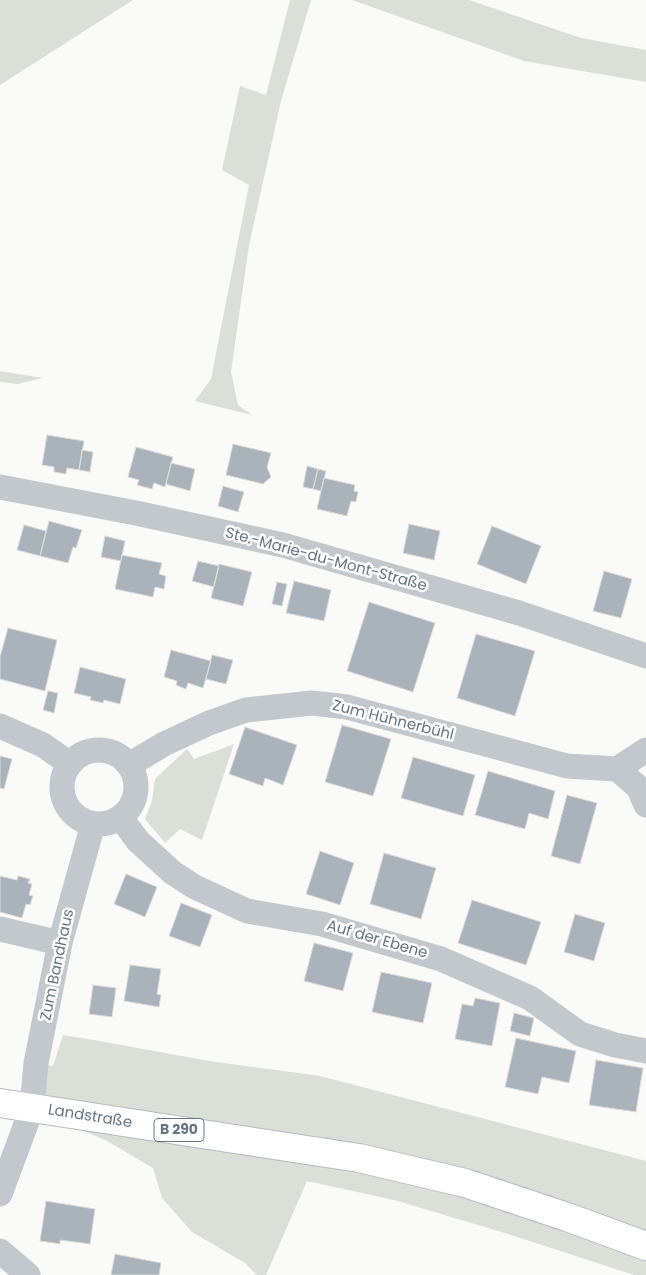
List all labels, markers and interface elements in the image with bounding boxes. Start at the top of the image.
street label: Ste.-Marie-du-Mont-Straße [223,524,429,596]
street label: Zum Hühnerbühl [331,697,455,745]
street label: Zum Bandhaus [37,908,79,1022]
street label: Auf der Ebene [325,917,429,963]
street label: Landstraße [47,1101,133,1133]
road number: B 290 [154,1118,204,1142]

